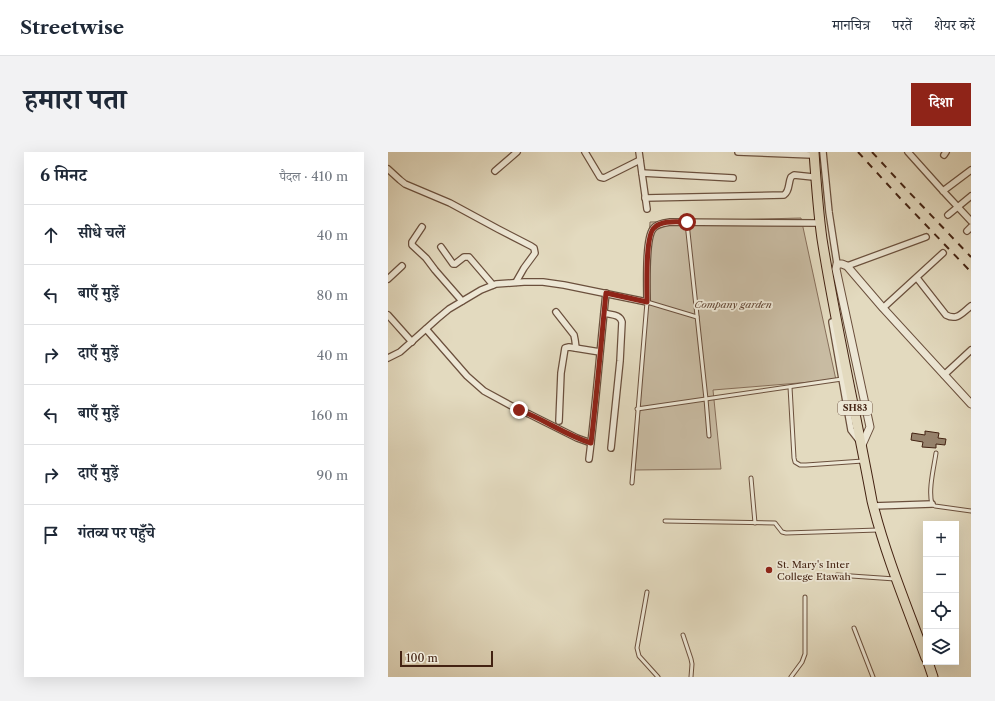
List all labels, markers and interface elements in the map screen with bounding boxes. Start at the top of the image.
text: Streetwise [20,16,124,39]
text: मानचित्र [832,16,870,34]
text: परतें [892,16,912,34]
text: शेयर करें [934,16,975,34]
text: हमारा पता [24,82,126,116]
button: दिशा [911,83,971,126]
text: 6 मिनट [40,165,87,185]
text: पैदल · 410 m [279,168,348,184]
route start [678,213,696,231]
text: सीधे चलें [78,223,125,242]
icon: ahead [40,224,62,246]
text: 40 m [317,227,348,243]
text: बाएँ मुड़ें [78,283,119,302]
icon: left [40,284,62,306]
text: 80 m [316,287,348,303]
park label: Company garden [694,298,772,311]
text: दाएँ मुड़ें [78,343,118,362]
icon: right [40,344,62,366]
text: 40 m [317,347,348,363]
route end [510,401,528,419]
road number: SH83 [838,401,872,415]
text: बाएँ मुड़ें [78,403,119,422]
icon: left [40,404,62,426]
text: 160 m [311,407,348,423]
text: दाएँ मुड़ें [78,463,118,482]
icon: right [40,464,62,486]
text: 90 m [317,467,348,483]
map controls [923,521,959,665]
button: + [923,521,959,557]
text: गंतव्य पर पहुँचे [78,523,155,542]
icon: arrive [40,524,62,546]
button: − [923,557,959,593]
place label: St. Mary's Inter College Etawah [777,558,852,583]
marker: St. Mary's Inter College Etawah [764,565,774,575]
button: locate [923,593,959,629]
button: layers [923,629,959,665]
scale bar [400,649,493,668]
text: 100 m [406,651,438,665]

